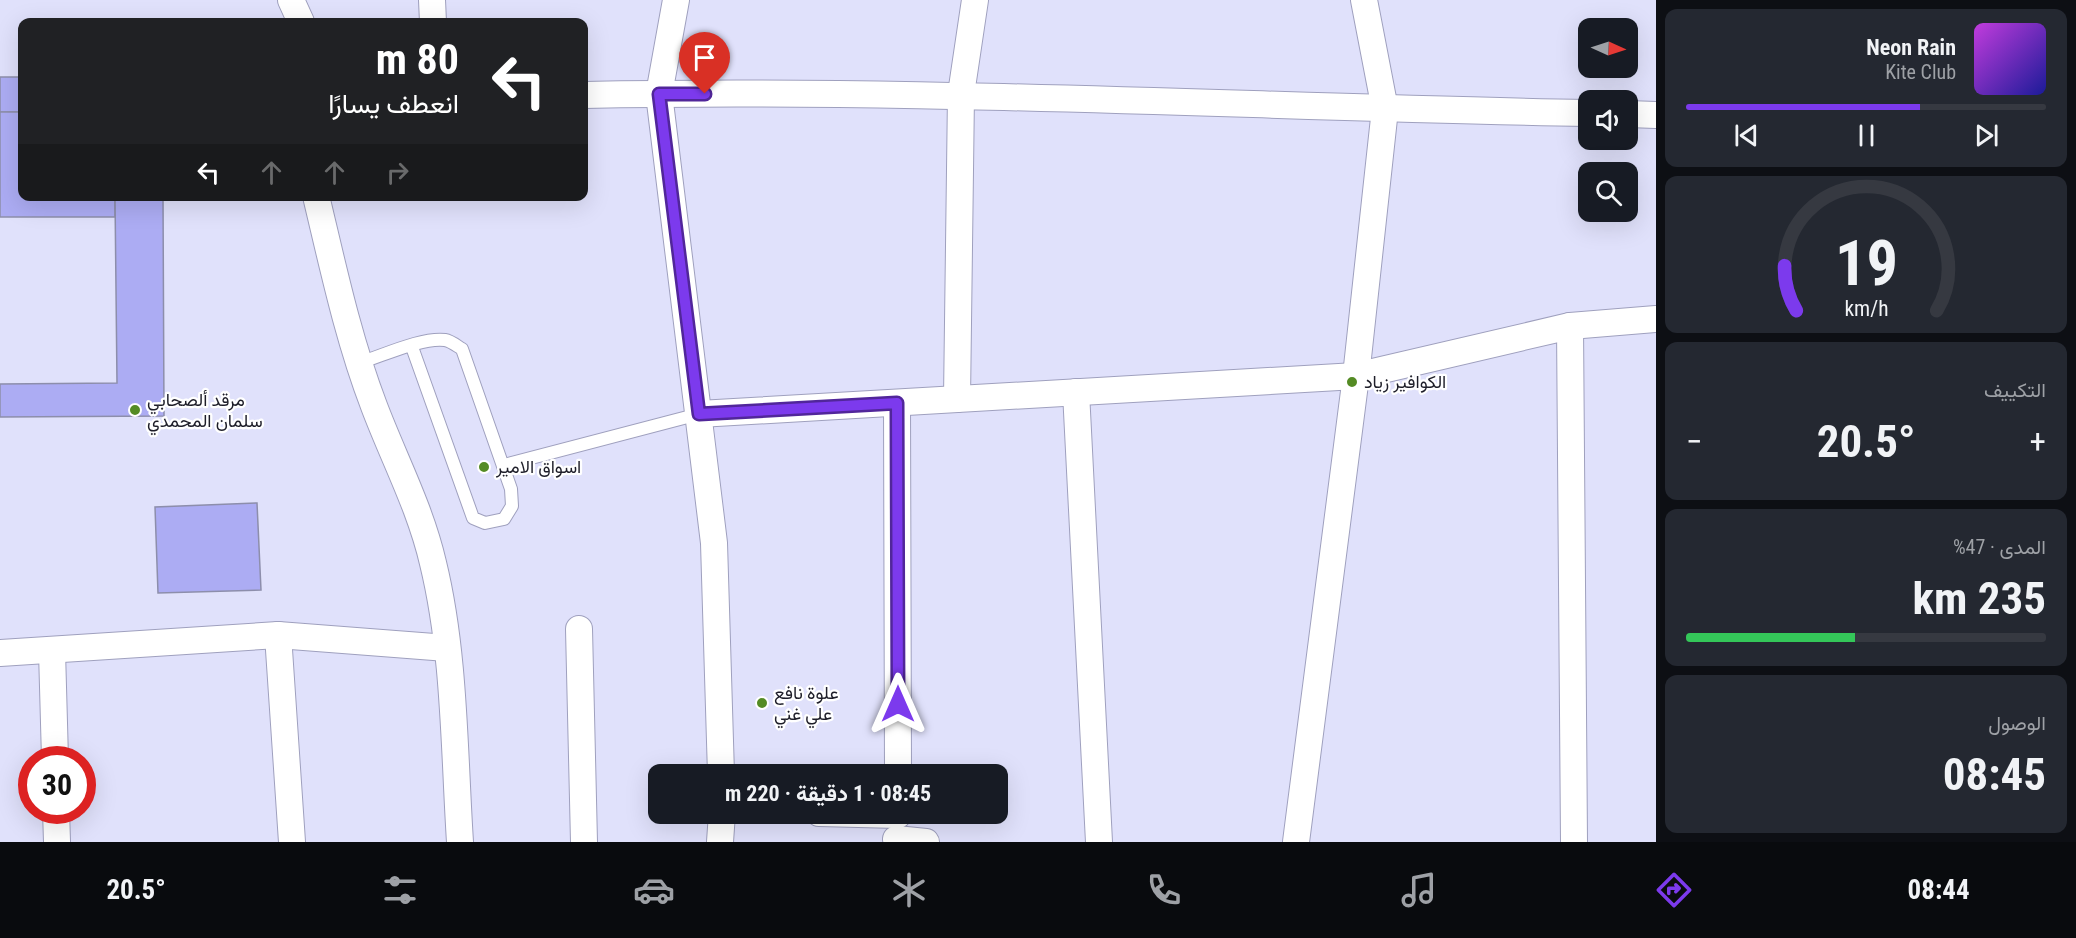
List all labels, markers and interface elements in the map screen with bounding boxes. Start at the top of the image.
north arrow [1578,18,1638,78]
map controls [1578,18,1638,222]
pin [679,32,730,94]
text: 80 m [376,35,459,84]
text: Neon Rain [1866,35,1956,60]
icon: arrive [688,41,721,74]
icon: left [480,42,558,120]
text: Kite Club [1885,60,1956,84]
text: انعطف يسارًا [328,88,459,120]
button: sound [1578,90,1638,150]
icon: previous [1730,119,1763,152]
icon: pause [1850,119,1883,152]
icon: next [1970,119,2003,152]
icon: left [192,156,225,189]
icon: ahead [255,156,288,189]
icon: ahead [318,156,351,189]
icon: right [381,156,414,189]
button: search [1578,162,1638,222]
text: 19 [1834,228,1898,301]
text: km/h [1844,297,1888,322]
place label: الكوافير زياد [1364,371,1446,393]
marker: الكوافير زياد [1345,375,1359,389]
text: التكييف [1984,378,2046,402]
place label: مرقد ألصحابي سلمان المحمدي [147,389,263,436]
marker: مرقد ألصحابي سلمان المحمدي [128,403,142,417]
text: 20.5° [1817,415,1915,468]
text: − [1686,422,1703,461]
text: + [2030,422,2046,461]
place label: اسواق الامير [495,456,581,478]
marker: اسواق الامير [477,460,491,474]
text: المدى · 47% [1953,535,2046,559]
text: 235 km [1913,572,2046,625]
position arrow [866,672,930,736]
place label: علوة نافع علي غني [774,682,839,729]
marker: علوة نافع علي غني [755,696,769,710]
text: الوصول [1988,711,2046,735]
speed limit sign: 30 [18,746,96,824]
text: 08:45 [1943,748,2046,801]
text: 08:45 · 1 دقيقة · 220 m [725,781,931,806]
icon: filters [379,869,421,911]
icon: car [633,869,675,911]
icon: climate [888,869,930,911]
icon: phone [1143,869,1185,911]
icon: music [1398,869,1440,911]
icon: directions [1653,869,1695,911]
text: 20.5° [106,874,166,906]
text: 08:44 [1908,874,1970,906]

